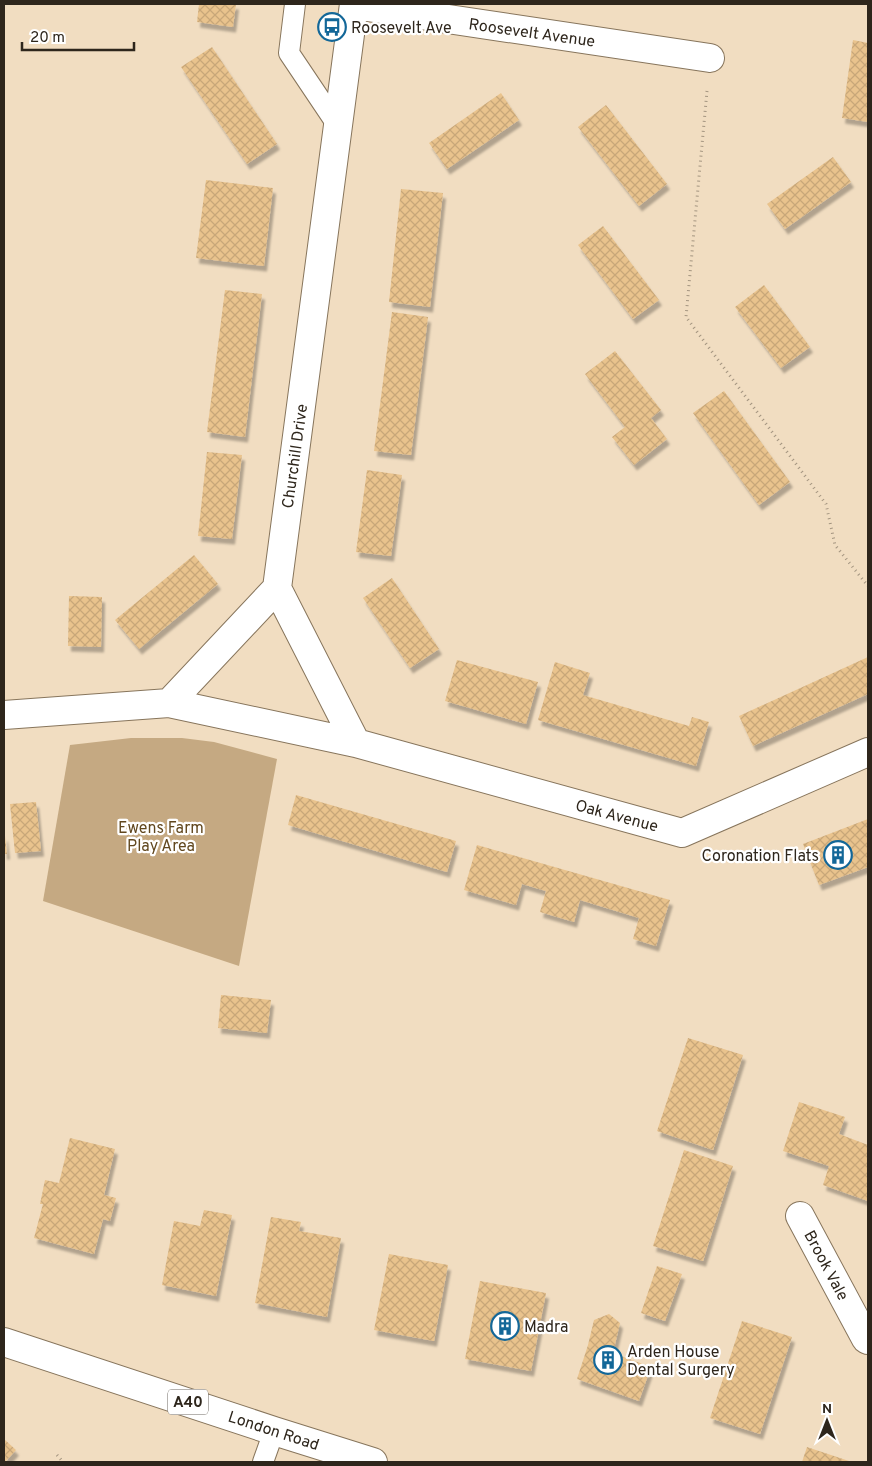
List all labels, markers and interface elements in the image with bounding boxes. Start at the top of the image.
bus stop icon: Roosevelt Ave [317,12,347,42]
street label: Roosevelt Avenue [467,15,596,53]
place label: Roosevelt Ave [351,19,452,39]
scale bar [22,20,135,52]
text: 20 m [30,29,65,48]
street label: Churchill Drive [279,403,313,510]
street label: Oak Avenue [573,796,660,838]
park label: Ewens Farm Play Area [118,819,204,857]
building icon: Coronation Flats [823,840,853,870]
place label: Coronation Flats [702,847,819,867]
street label: Brook Vale [798,1227,852,1304]
building icon: Madra [490,1311,520,1341]
place label: Madra [524,1318,568,1338]
place label: Arden House Dental Surgery [627,1343,735,1381]
building icon: Arden House Dental Surgery [593,1345,623,1375]
road number: A40 [168,1390,208,1414]
north arrow [802,1396,852,1446]
text: N [822,1401,832,1418]
street label: London Road [225,1408,321,1456]

